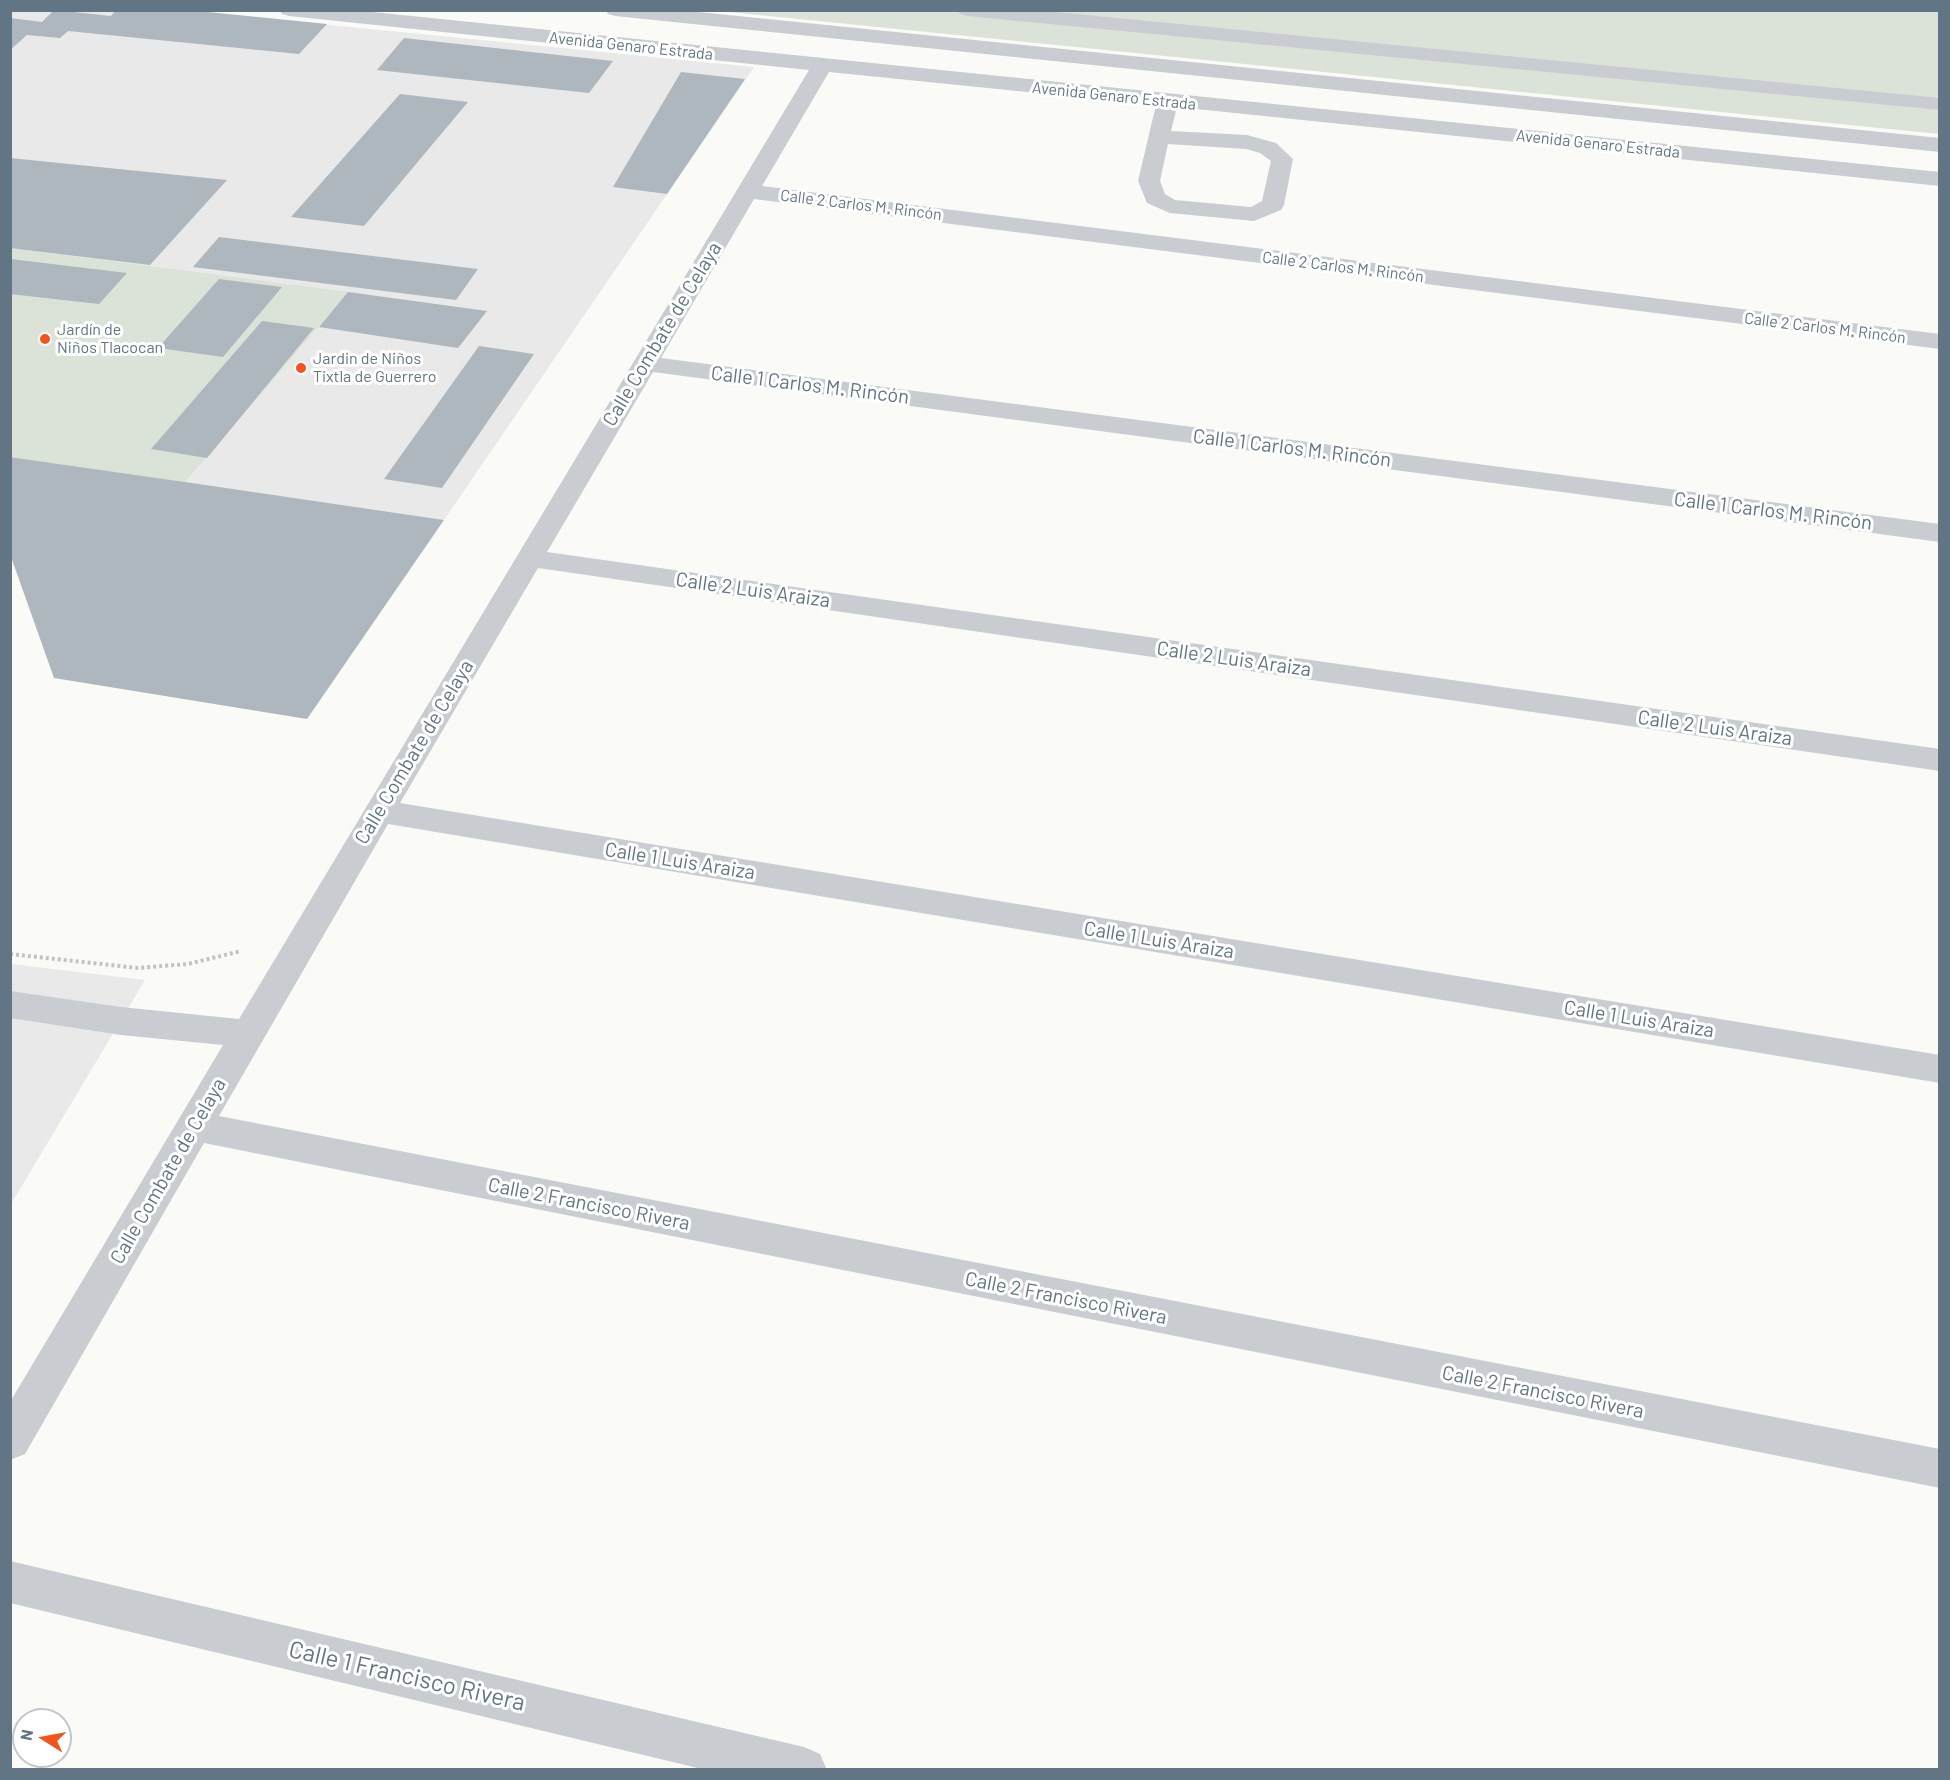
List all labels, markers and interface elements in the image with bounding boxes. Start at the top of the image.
street label: Avenida Genaro Estrada [548,28,714,64]
street label: Avenida Genaro Estrada [1031,78,1197,114]
street label: Avenida Genaro Estrada [1515,126,1681,162]
street label: Calle 2 Carlos M. Rincón [779,186,943,224]
street label: Calle Combate de Celaya [597,238,727,430]
street label: Calle 2 Carlos M. Rincón [1261,248,1425,286]
street label: Calle 2 Carlos M. Rincón [1743,309,1907,347]
place label: Jardín de Niños Tlacocan [57,320,163,358]
marker: Jardín de Niños Tlacocan [38,332,52,346]
place label: Jardin de Niños Tixtla de Guerrero [313,349,436,387]
marker: Jardin de Niños Tixtla de Guerrero [294,361,308,375]
street label: Calle 1 Carlos M. Rincón [710,361,910,409]
street label: Calle 1 Carlos M. Rincón [1192,424,1392,472]
street label: Calle 1 Carlos M. Rincón [1673,487,1873,535]
street label: Calle 2 Luis Araiza [674,567,832,613]
street label: Calle 2 Luis Araiza [1155,636,1313,682]
street label: Calle Combate de Celaya [349,656,479,848]
street label: Calle 2 Luis Araiza [1636,705,1794,751]
street label: Calle 1 Luis Araiza [603,837,757,885]
street label: Calle 1 Luis Araiza [1082,916,1236,964]
street label: Calle 1 Luis Araiza [1562,995,1716,1043]
street label: Calle Combate de Celaya [105,1074,231,1268]
street label: Calle 2 Francisco Rivera [486,1173,692,1235]
street label: Calle 2 Francisco Rivera [963,1267,1169,1329]
street label: Calle 2 Francisco Rivera [1440,1361,1646,1423]
street label: Calle 1 Francisco Rivera [286,1635,528,1717]
north arrow [12,1708,72,1768]
text: N [15,1728,36,1742]

